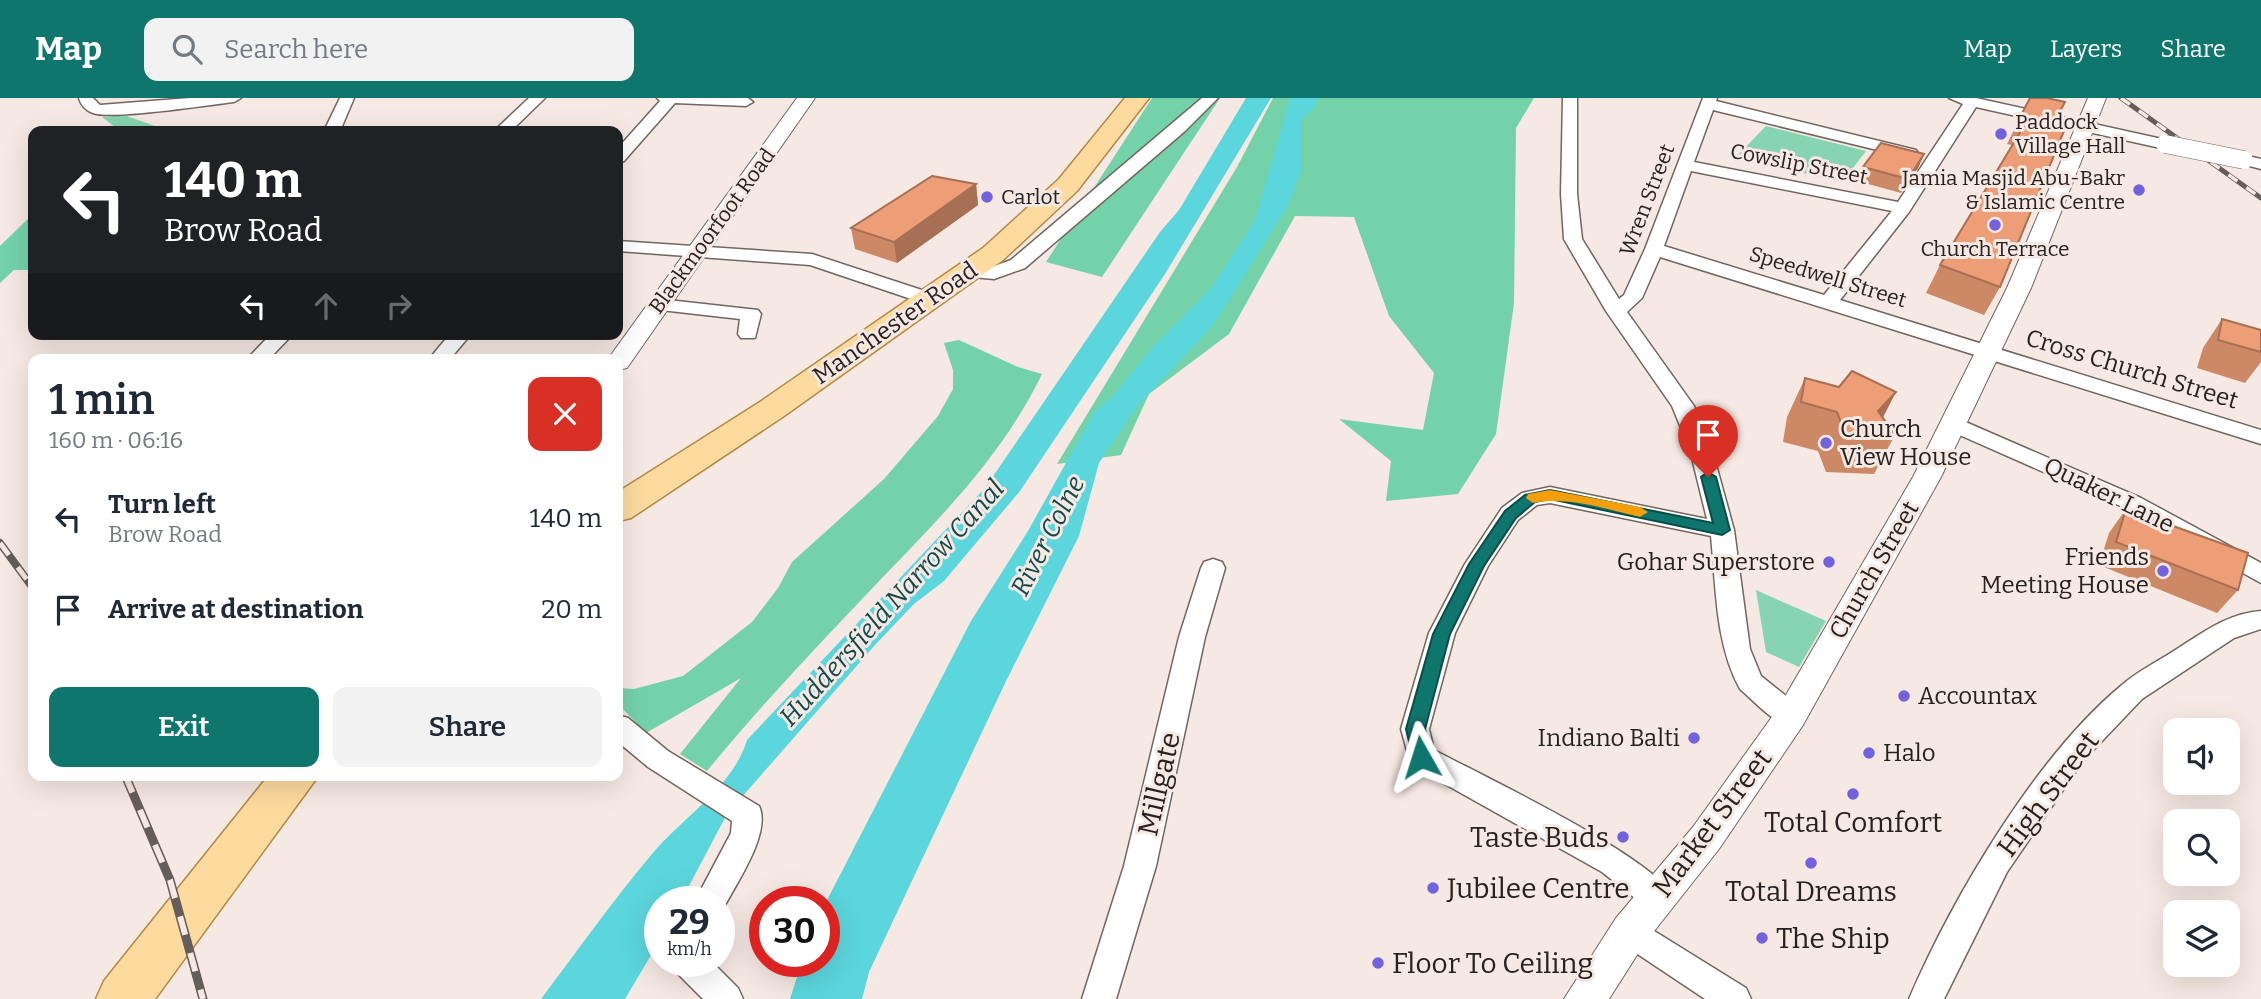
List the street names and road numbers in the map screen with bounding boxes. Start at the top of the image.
street label: Cowslip Street [1728,138,1870,190]
street label: Wren Street [1614,140,1680,260]
street label: Blackmoorfoot Road [643,143,781,319]
street label: Speedwell Street [1746,241,1910,313]
street label: Manchester Road [807,256,983,390]
street label: Cross Church Street [2023,323,2242,415]
street label: Quaker Lane [2039,451,2179,539]
street label: Church Street [1823,496,1925,644]
street label: High Street [1990,725,2106,863]
street label: Millgate [1131,729,1187,839]
street label: Market Street [1646,743,1778,903]

